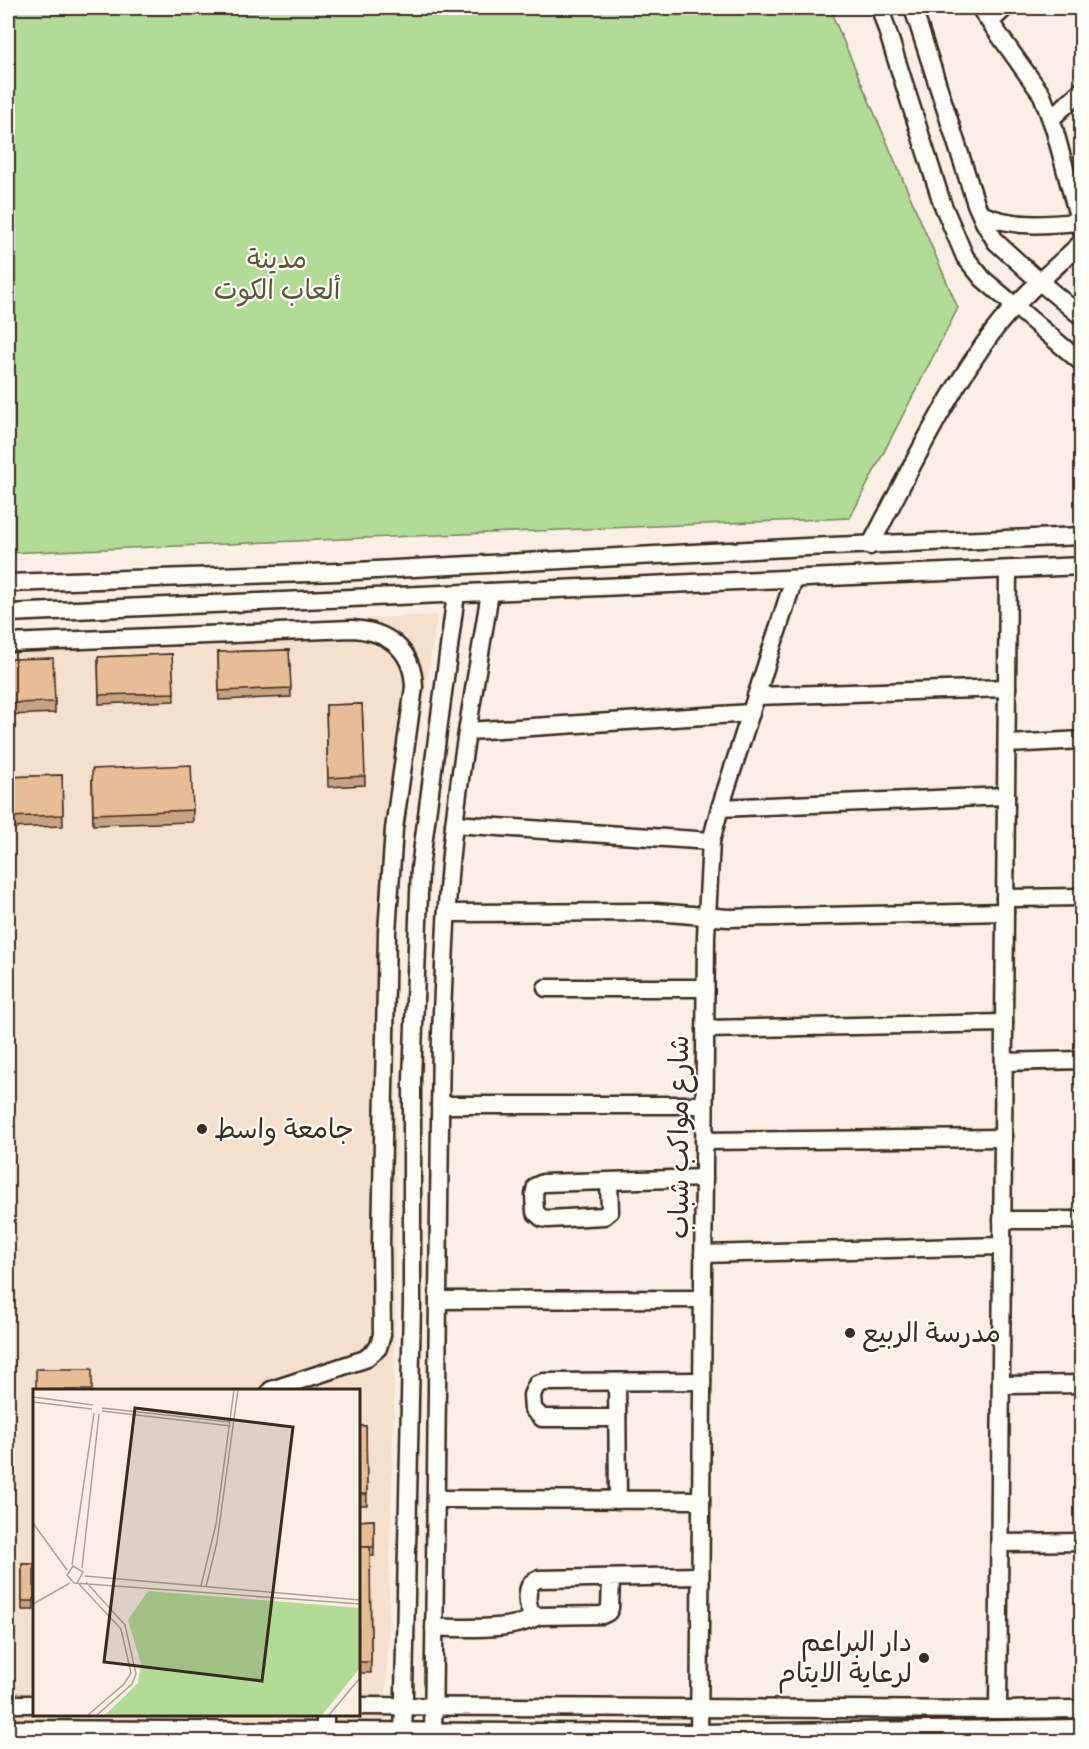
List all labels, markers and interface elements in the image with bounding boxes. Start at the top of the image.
park label: مدينة ألعاب الكوت [214,242,341,312]
street label: شارع مواكب شباب [662,1035,701,1239]
place label: جامعة واسط [214,1112,354,1151]
marker: جامعة واسط [195,1122,209,1136]
place label: مدرسة الربيع [862,1316,1001,1355]
marker: مدرسة الربيع [843,1326,857,1340]
inset map [33,1389,360,1716]
place label: دار البراعم لرعاية الايتام [778,1625,912,1695]
marker: دار البراعم لرعاية الايتام [917,1651,931,1665]

